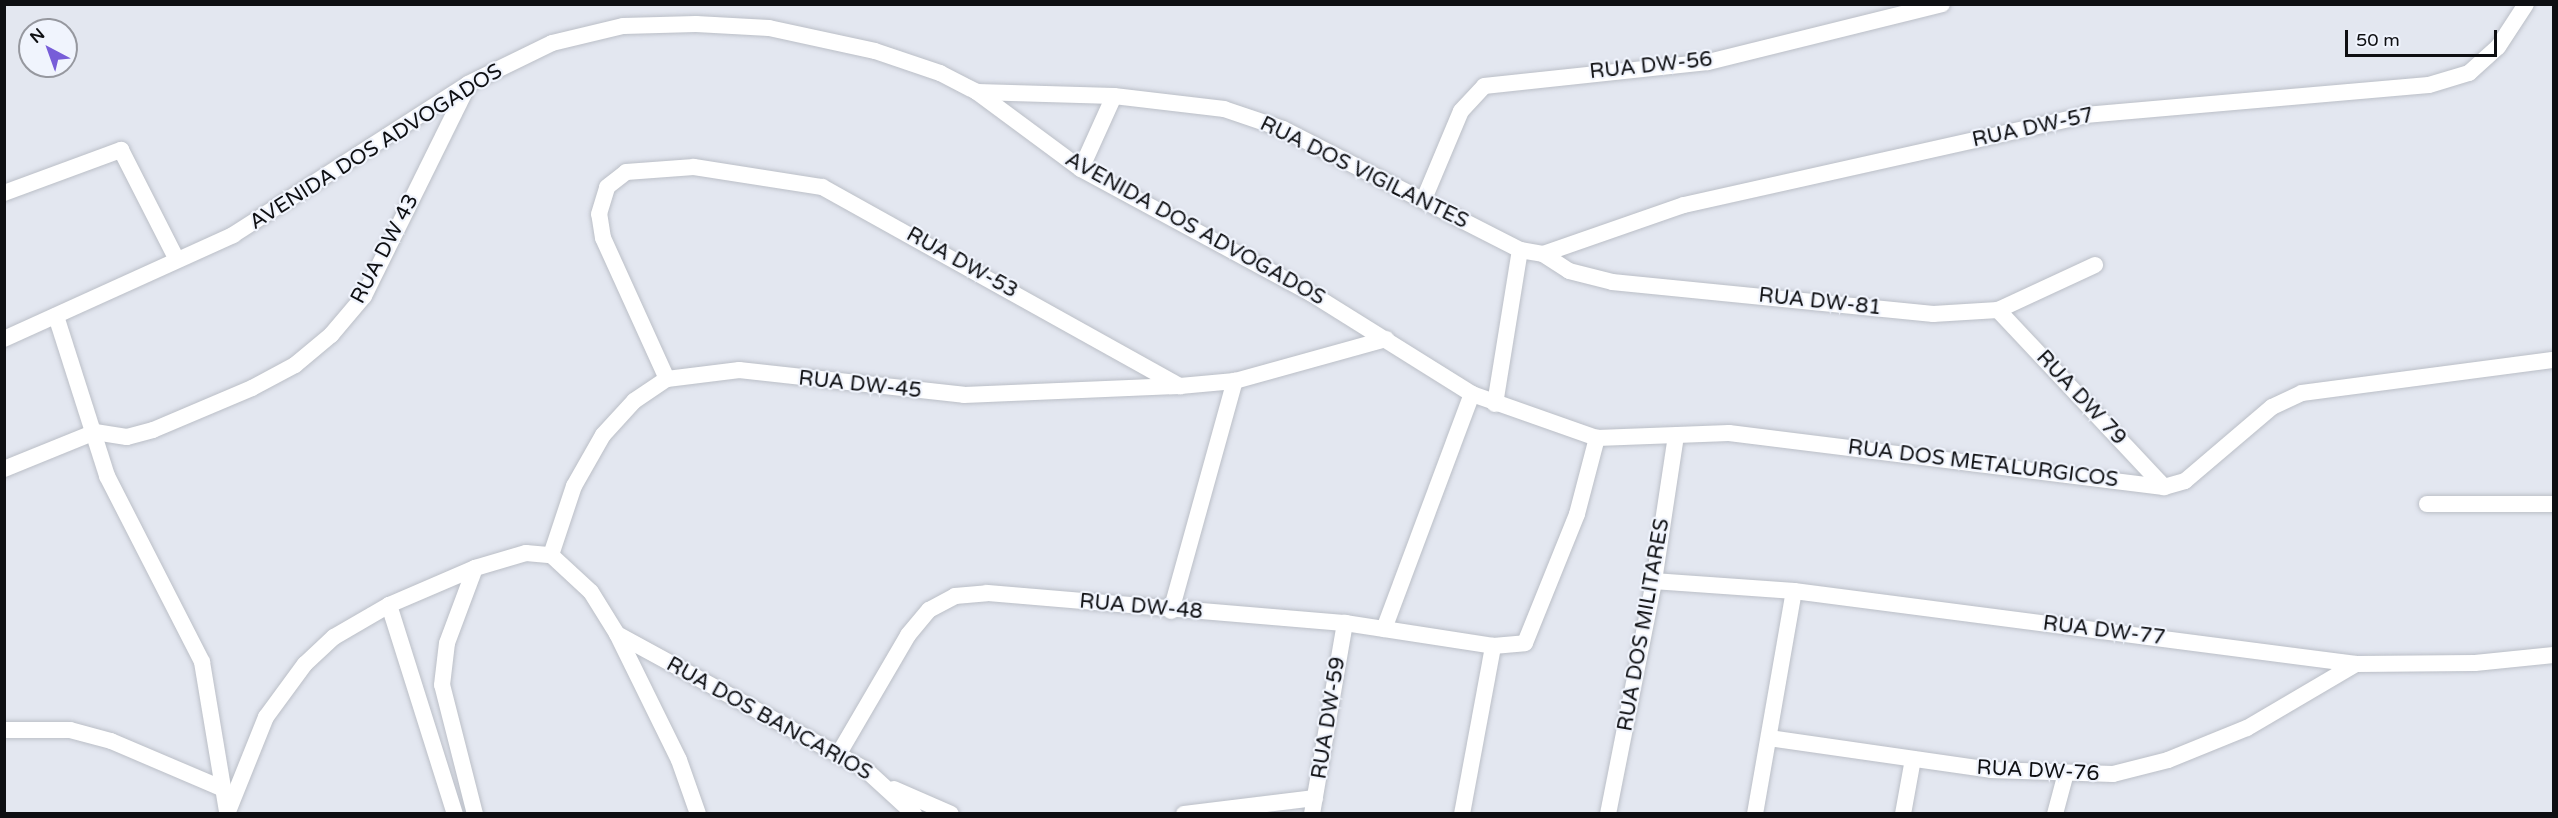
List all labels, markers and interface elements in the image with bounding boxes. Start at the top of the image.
north arrow [18,18,78,78]
scale bar [2348,18,2500,56]
text: N [26,24,49,48]
text: 50 m [2356,29,2400,51]
street label: RUA DW-56 [1588,47,1714,85]
street label: AVENIDA DOS ADVOGADOS [245,59,507,235]
street label: RUA DW-57 [1970,103,2096,153]
street label: RUA DOS VIGILANTES [1256,112,1472,234]
street label: AVENIDA DOS ADVOGADOS [1061,147,1329,311]
street label: RUA DW 43 [346,190,424,308]
street label: RUA DW-53 [902,222,1022,304]
street label: RUA DW-81 [1757,283,1883,321]
street label: RUA DW 79 [2031,345,2131,451]
street label: RUA DW-45 [797,366,923,404]
street label: RUA DOS METALURGICOS [1846,435,2120,493]
street label: RUA DOS MILITARES [1613,517,1675,733]
street label: RUA DW-48 [1078,589,1204,625]
street label: RUA DW-77 [2041,611,2167,651]
street label: RUA DOS BANCARIOS [662,652,876,786]
street label: RUA DW-59 [1307,655,1351,781]
street label: RUA DW-76 [1976,755,2100,787]

